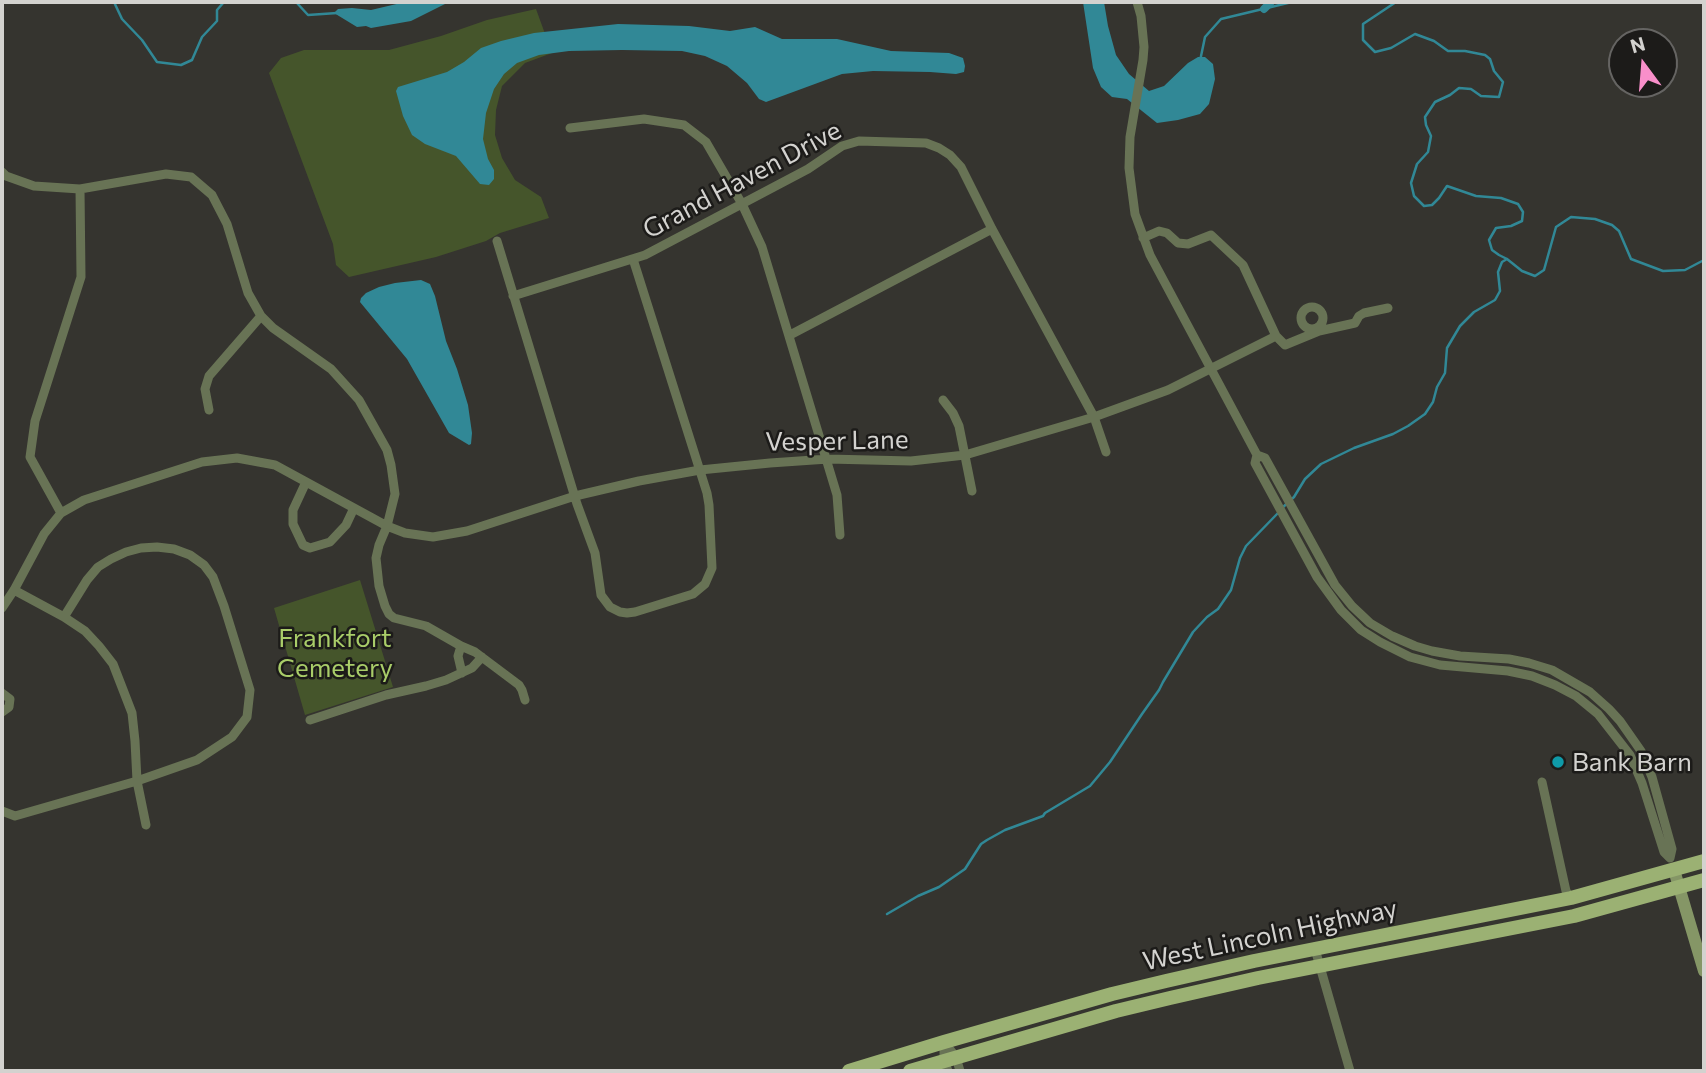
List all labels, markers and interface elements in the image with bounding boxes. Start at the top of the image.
north arrow [1608,28,1678,98]
text: N [1628,31,1648,57]
street label: Grand Haven Drive [638,115,846,245]
street label: Vesper Lane [765,424,909,458]
park label: Frankfort Cemetery [277,622,393,684]
place label: Bank Barn [1572,746,1692,778]
marker: Bank Barn [1550,754,1566,770]
street label: West Lincoln Highway [1140,893,1400,977]

